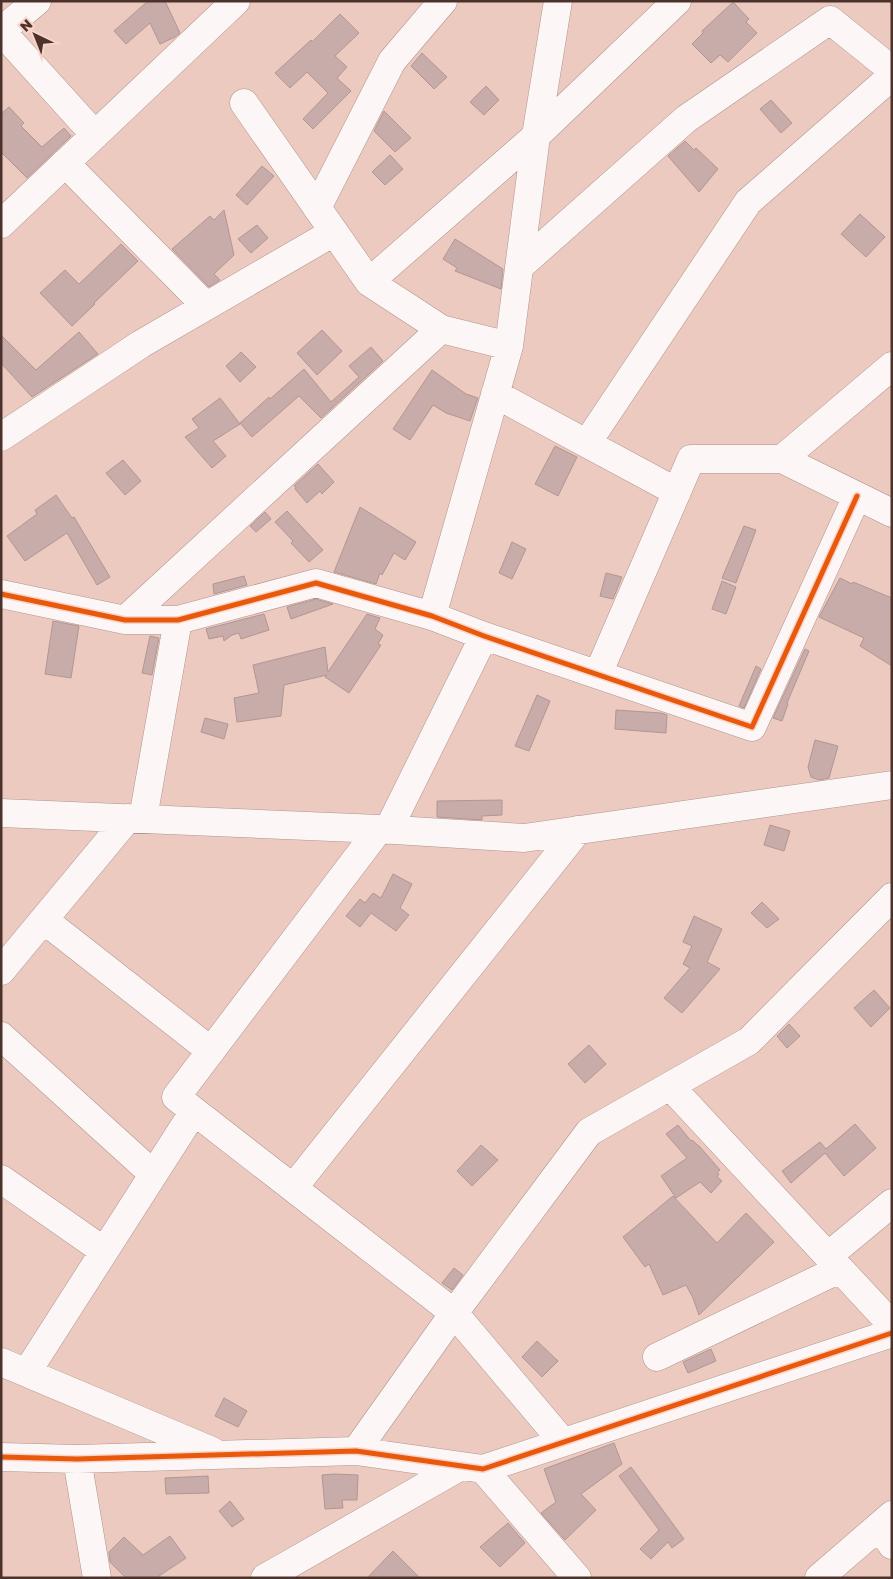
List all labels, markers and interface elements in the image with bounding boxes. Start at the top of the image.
north arrow [10,10,60,60]
text: N [16,15,35,35]

